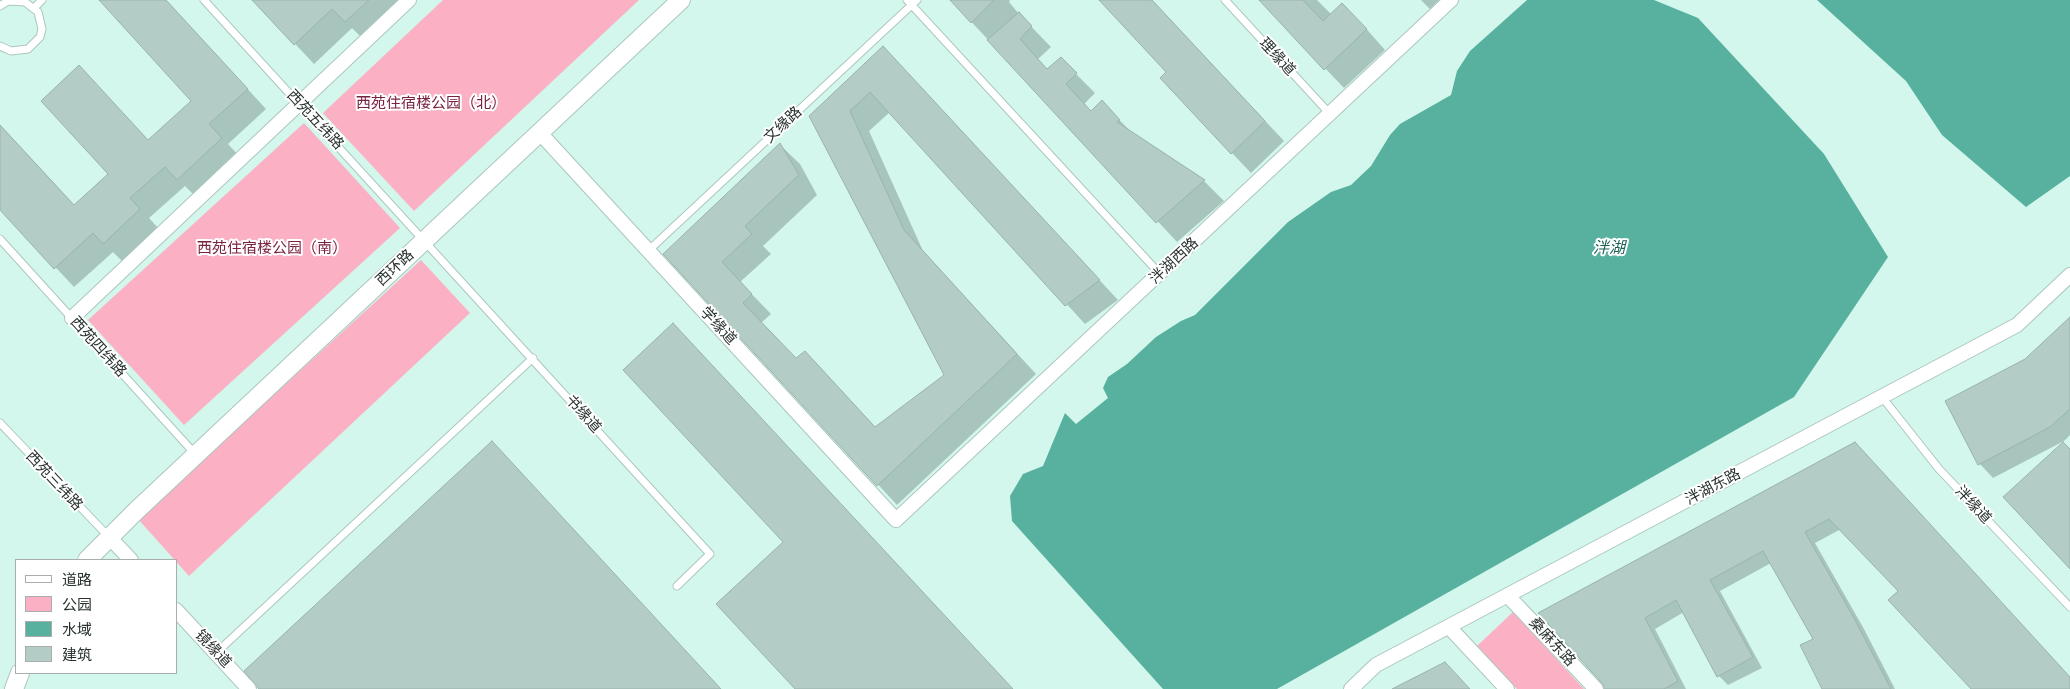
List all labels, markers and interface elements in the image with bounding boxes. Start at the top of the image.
street label: 理缘道 [1255,34,1299,80]
street label: 西苑五纬路 [283,86,347,154]
park label: 西苑住宿楼公园（北） [356,95,506,113]
street label: 文缘路 [760,103,806,147]
street label: 泮湖西路 [1146,234,1202,288]
water label: 泮湖 [1593,238,1625,258]
park label: 西苑住宿楼公园（南） [197,240,347,258]
street label: 西环路 [372,246,418,290]
street label: 学缘道 [696,303,740,349]
street label: 西苑四纬路 [66,313,130,381]
street label: 书缘道 [561,391,605,437]
street label: 西苑三纬路 [22,447,86,515]
street label: 泮湖东路 [1682,465,1744,509]
street label: 泮缘道 [1951,482,1995,528]
legend [15,559,178,674]
text: 道路 [62,571,92,589]
text: 公园 [62,596,92,614]
street label: 桑麻东路 [1525,614,1579,670]
text: 水域 [62,621,92,639]
street label: 镜缘道 [191,626,235,672]
text: 建筑 [62,646,92,664]

